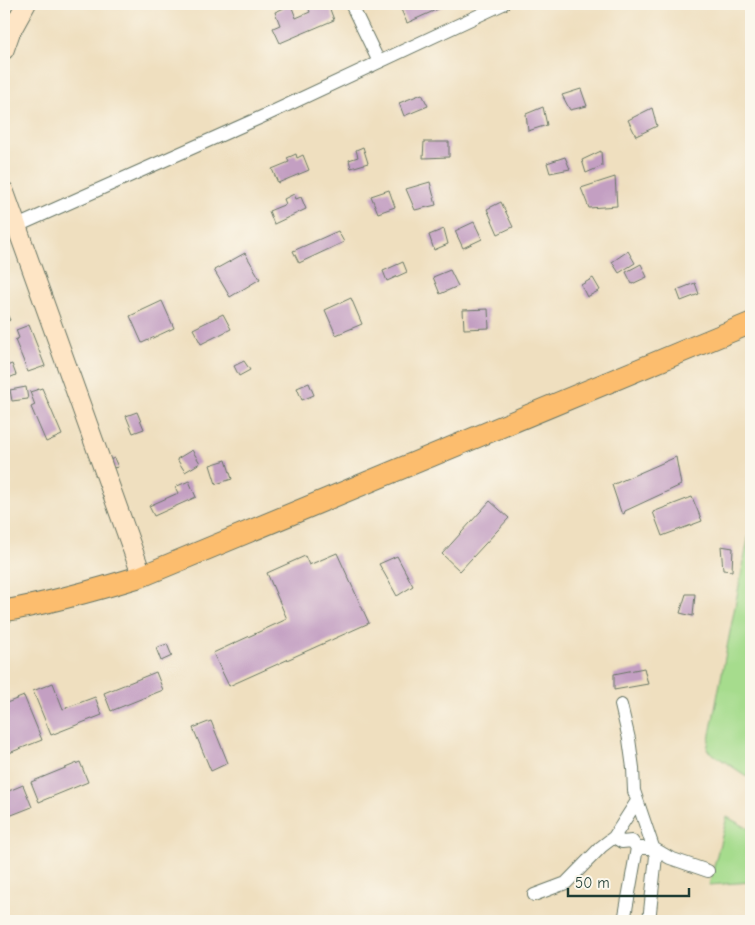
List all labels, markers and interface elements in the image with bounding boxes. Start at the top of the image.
scale bar [568,865,689,897]
text: 50 m [575,874,610,892]

